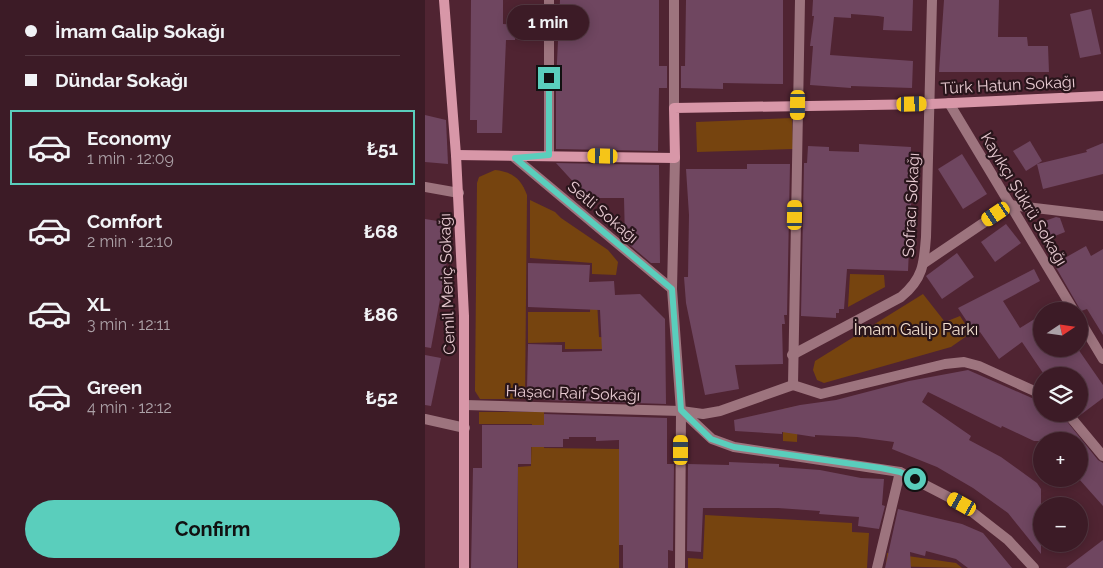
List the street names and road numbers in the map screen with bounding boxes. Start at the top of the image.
street label: Türk Hatun Sokağı [940,72,1076,98]
street label: Kayıkçı Şükrü Sokağı [977,129,1071,269]
street label: Sofracı Sokağı [899,152,923,258]
street label: Setli Sokağı [564,177,642,247]
street label: Cemil Meriç Sokağı [435,213,459,355]
street label: Haşacı Raif Sokağı [505,381,641,405]

